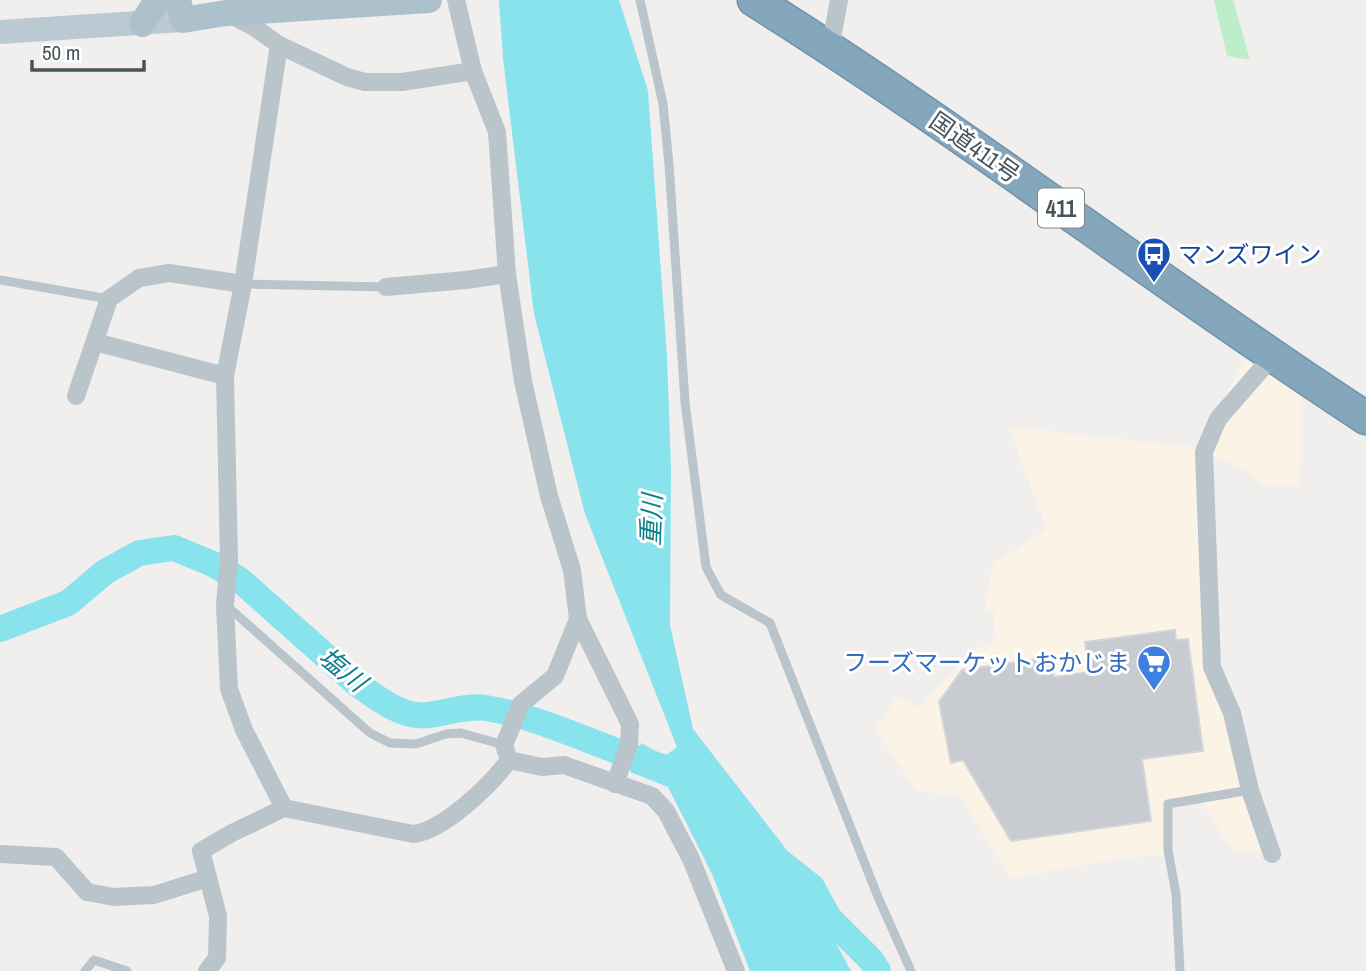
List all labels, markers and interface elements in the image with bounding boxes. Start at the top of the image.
scale bar [32,28,144,72]
text: 50 m [42,38,80,67]
street label: 国道411号 [923,104,1027,190]
road number: 411 [1038,188,1084,228]
bus stop icon: マンズワイン [1135,235,1173,284]
place label: マンズワイン [1178,238,1322,270]
water label: 重川 [633,490,670,547]
water label: 塩川 [312,639,377,701]
supermarket icon: フーズマーケットおかじま [1135,643,1173,692]
place label: フーズマーケットおかじま [843,646,1130,678]

